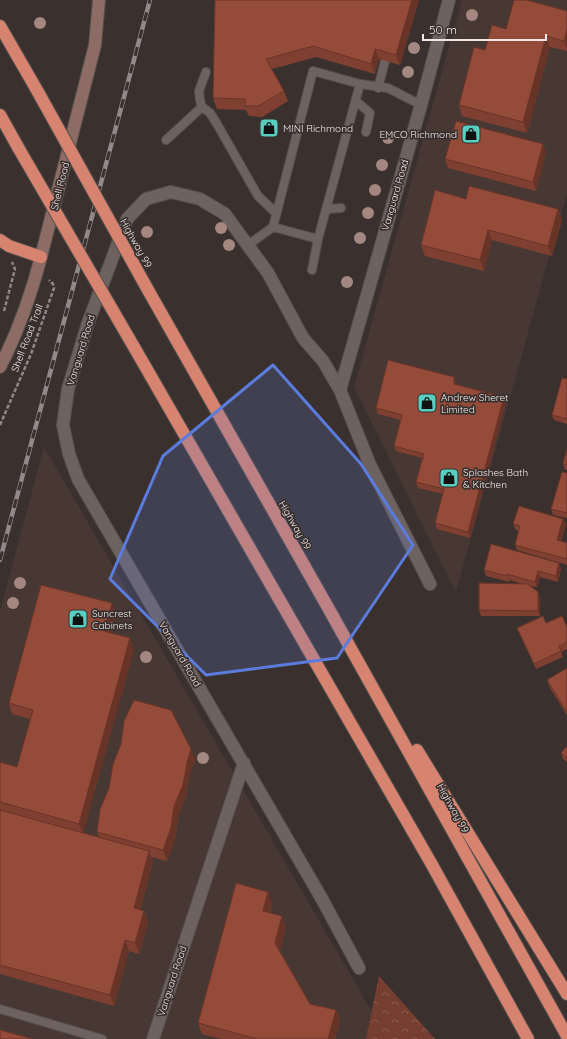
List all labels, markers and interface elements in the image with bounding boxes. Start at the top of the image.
scale bar [423,16,546,42]
text: 50 m [429,22,457,37]
shop icon: MINI Richmond [258,117,280,139]
place label: MINI Richmond [283,122,353,135]
shop icon: EMCO Richmond [460,123,482,145]
place label: EMCO Richmond [379,128,457,141]
street label: Vanguard Road [379,158,411,232]
street label: Shell Road [48,161,72,211]
street label: Highway 99 [117,216,155,270]
street label: Shell Road Trail [8,302,46,374]
street label: Vanguard Road [64,313,98,387]
place label: Andrew Sheret Limited [441,391,509,416]
shop icon: Andrew Sheret Limited [416,392,438,414]
place label: Splashes Bath & Kitchen [463,466,528,491]
shop icon: Splashes Bath & Kitchen [438,467,460,489]
street label: Highway 99 [276,498,314,552]
place label: Suncrest Cabinets [92,607,133,632]
shop icon: Suncrest Cabinets [67,608,89,630]
street label: Vanguard Road [156,619,204,689]
street label: Highway 99 [434,781,472,835]
street label: Vanguard Road [154,944,190,1018]

